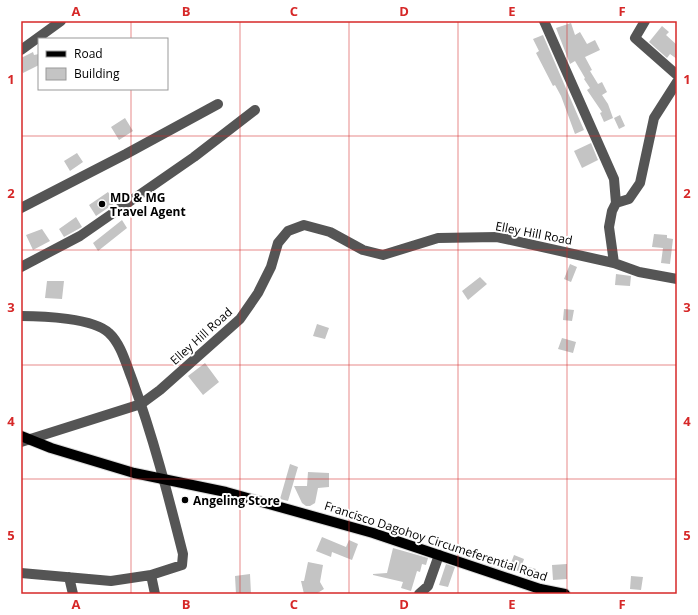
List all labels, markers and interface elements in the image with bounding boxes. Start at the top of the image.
text: A [72,2,81,20]
text: B [182,2,191,20]
text: C [290,2,298,20]
text: D [399,2,409,20]
text: E [508,2,516,20]
text: F [618,2,626,20]
legend [38,38,168,90]
text: Road [74,45,103,62]
text: Building [74,65,120,82]
text: 1 [7,70,15,88]
text: 1 [683,70,691,88]
text: 2 [7,184,15,202]
text: 2 [683,184,691,202]
place label: MD & MG Travel Agent [110,189,186,220]
marker: MD & MG Travel Agent [97,199,107,209]
street label: Elley Hill Road [494,217,574,249]
text: 3 [7,298,15,316]
text: 3 [683,298,691,316]
street label: Elley Hill Road [166,303,236,369]
text: 4 [7,412,15,430]
text: 4 [683,412,691,430]
place label: Angeling Store [193,492,280,509]
marker: Angeling Store [180,495,190,505]
street label: Francisco Dagohoy Circumeferential Road [322,497,550,585]
text: 5 [7,526,15,544]
text: 5 [683,526,691,544]
text: A [72,595,81,613]
text: B [182,595,191,613]
text: C [290,595,298,613]
text: D [399,595,409,613]
text: E [508,595,516,613]
text: F [618,595,626,613]

